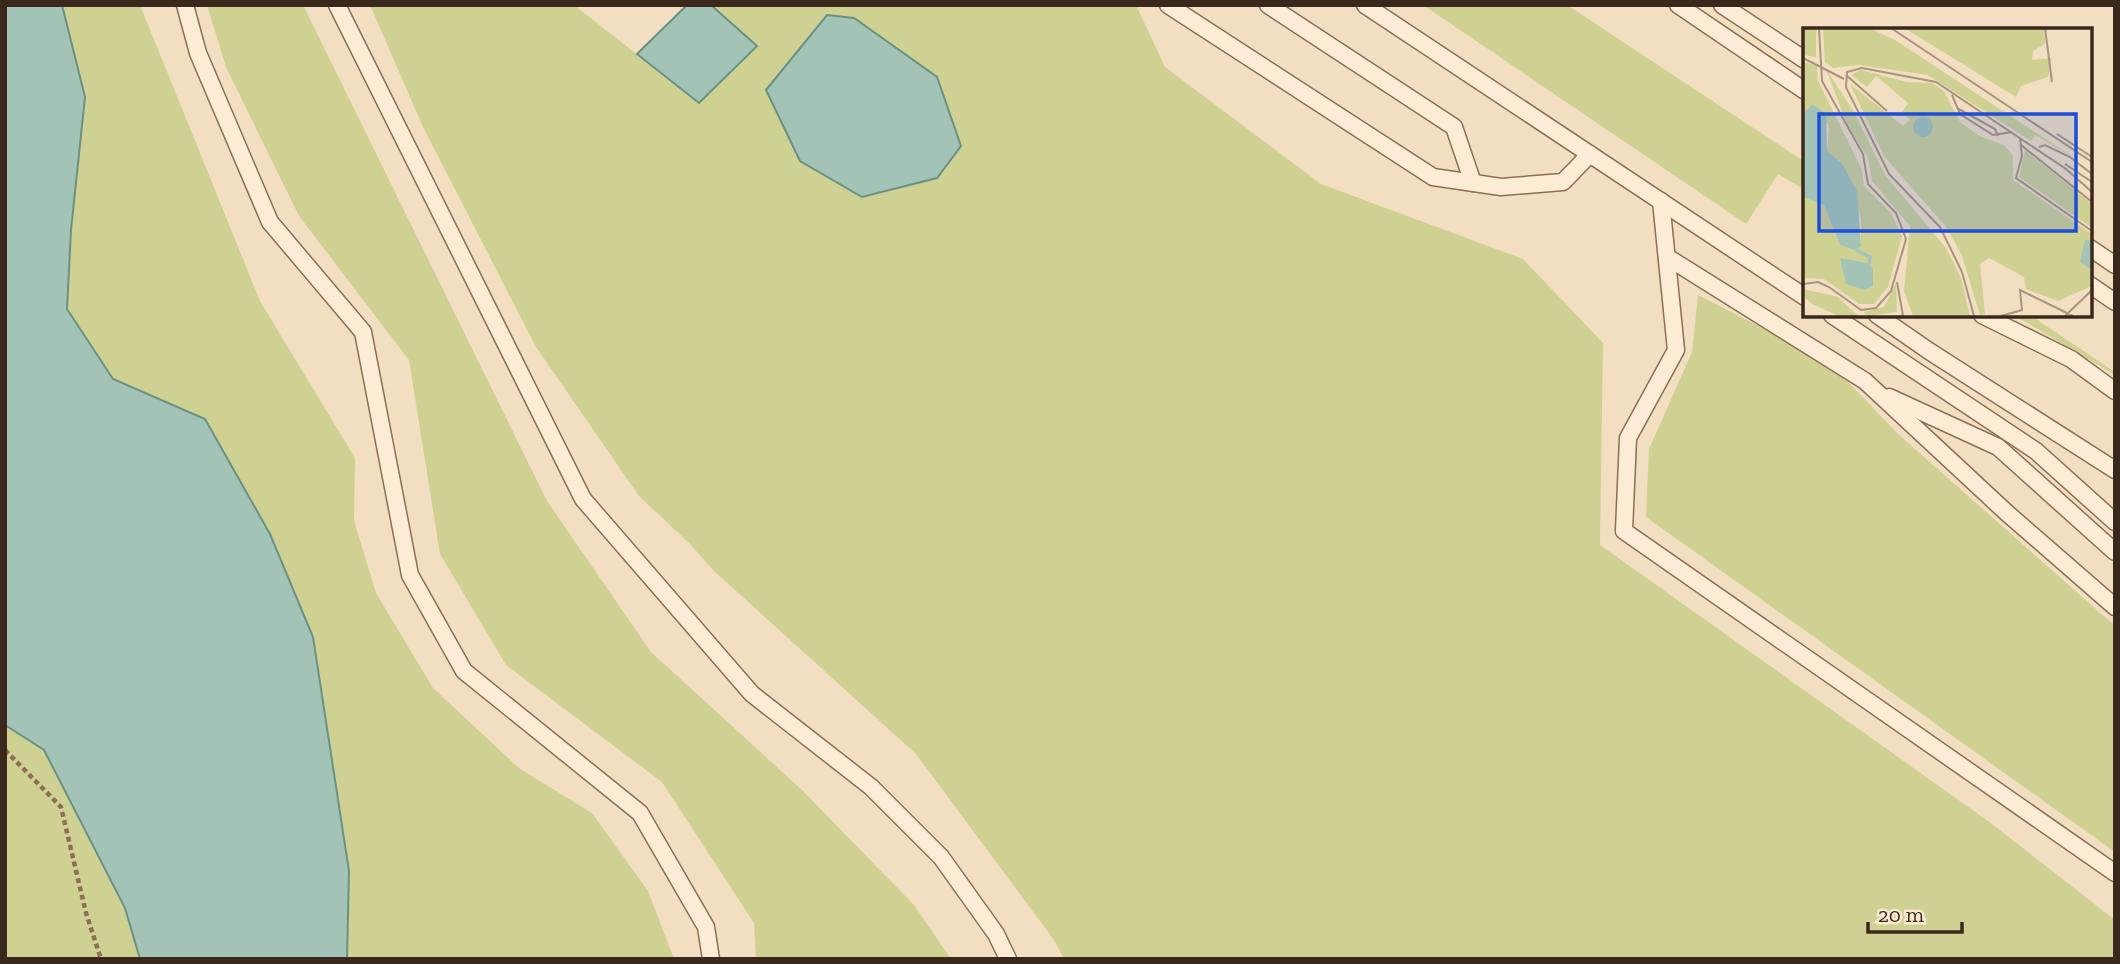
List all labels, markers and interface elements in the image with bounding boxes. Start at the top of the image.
inset map [1803,28,2092,317]
scale bar [1868,890,1962,934]
text: 20 m [1878,902,1924,927]

